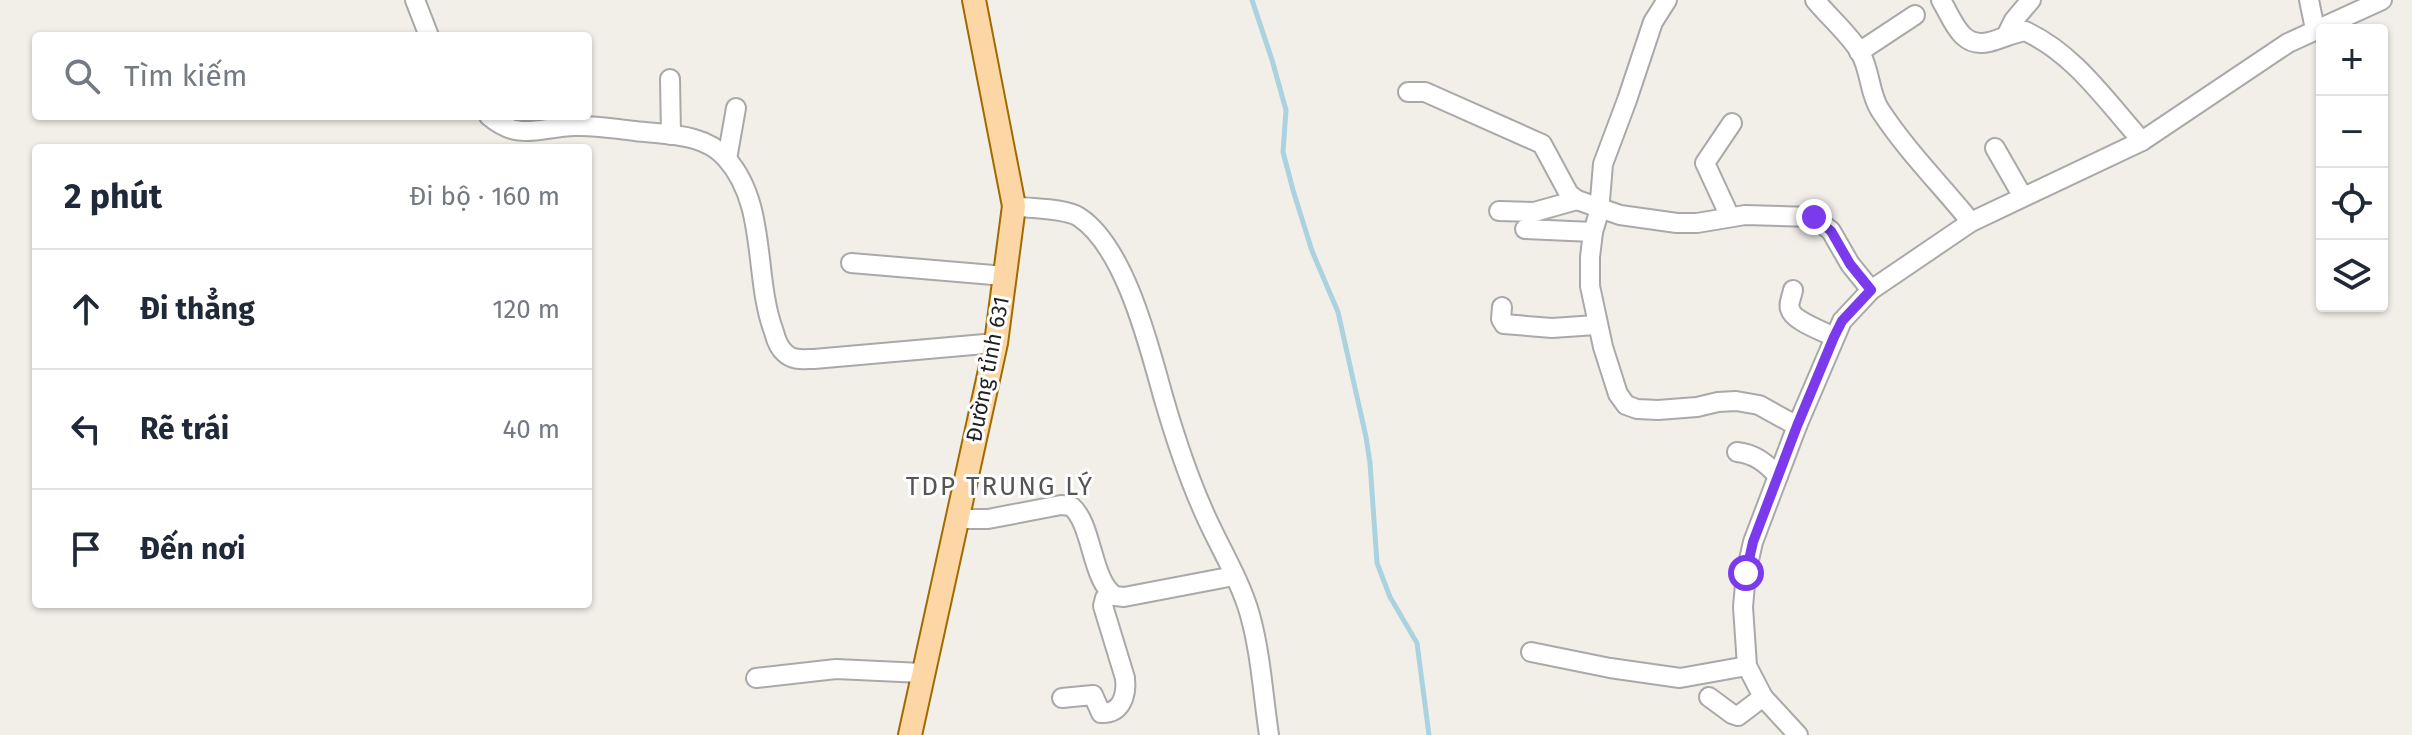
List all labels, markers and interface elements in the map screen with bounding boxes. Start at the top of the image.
map controls [2316,24,2388,312]
button: + [2316,24,2388,96]
search box [32,32,592,120]
icon: search [60,54,104,98]
text: Tìm kiếm [124,58,248,94]
button: − [2316,96,2388,168]
button: locate [2316,168,2388,240]
text: 2 phút [64,176,162,217]
text: Đi bộ · 160 m [409,181,560,212]
route end [1796,199,1832,235]
button: layers [2316,240,2388,312]
icon: ahead [64,287,108,331]
text: Đi thẳng [140,291,255,327]
text: 120 m [492,294,560,325]
street label: Đường tỉnh 631 [960,294,1015,444]
icon: left [64,407,108,451]
text: Rẽ trái [140,411,229,447]
text: 40 m [502,414,560,445]
district label: TDP TRUNG LÝ [906,471,1094,502]
icon: arrive [64,527,108,571]
text: Đến nơi [140,531,245,567]
route start [1728,555,1764,591]

